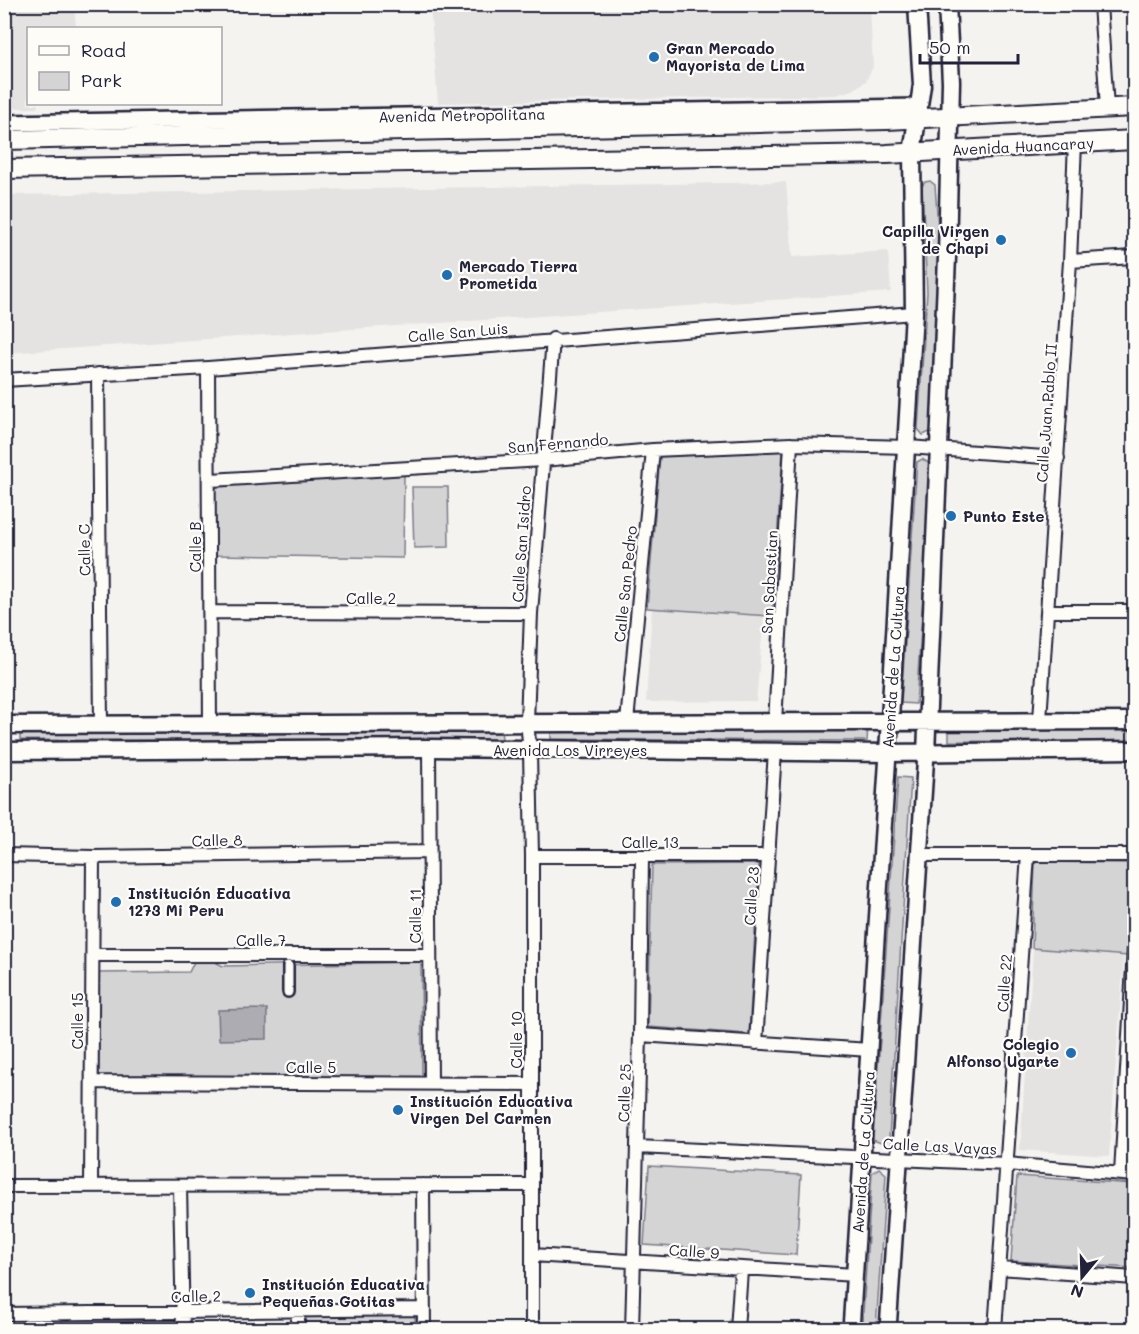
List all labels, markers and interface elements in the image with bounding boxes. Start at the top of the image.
legend [27,27,222,105]
scale bar [920,27,1018,65]
text: 50 m [929,35,971,59]
text: Road [81,38,126,62]
place label: Gran Mercado Mayorista de Lima [666,38,805,75]
marker: Gran Mercado Mayorista de Lima [647,50,661,64]
text: Park [81,68,122,92]
street label: Avenida Metropolitana [378,104,546,126]
street label: Avenida Huancaray [952,132,1095,160]
place label: Capilla Virgen de Chapi [882,221,989,258]
marker: Capilla Virgen de Chapi [994,233,1008,247]
place label: Mercado Tierra Prometida [459,256,578,293]
marker: Mercado Tierra Prometida [440,268,454,282]
street label: Calle San Luis [407,318,509,346]
street label: Calle Juan Pablo II [1031,342,1061,483]
street label: San Fernando [507,429,609,457]
street label: Calle San Isidro [507,485,535,603]
place label: Punto Este [963,506,1044,526]
marker: Punto Este [944,509,958,523]
street label: Calle B [185,522,205,573]
street label: Calle C [74,523,94,576]
street label: Calle San Pedro [609,525,641,643]
street label: San Sabastian [756,530,782,634]
street label: Avenida de La Cultura [877,585,909,749]
street label: Calle 2 [346,588,396,608]
street label: Avenida Los Virreyes [493,740,647,760]
street label: Calle 8 [191,830,243,850]
street label: Calle 13 [621,832,679,852]
street label: Calle 23 [739,866,763,926]
place label: Institución Educativa 1273 Mi Peru [128,883,291,920]
street label: Calle 11 [405,888,425,944]
marker: Institución Educativa 1273 Mi Peru [109,895,123,909]
street label: Calle 7 [236,930,286,950]
street label: Calle 22 [992,953,1016,1013]
street label: Calle 15 [67,992,87,1050]
street label: Calle 10 [506,1011,526,1069]
place label: Colegio Alfonso Ugarte [946,1034,1059,1071]
marker: Colegio Alfonso Ugarte [1064,1046,1078,1060]
street label: Calle 5 [286,1057,336,1077]
street label: Calle 25 [613,1063,635,1123]
street label: Avenida de La Cultura [847,1070,879,1234]
place label: Institución Educativa Virgen Del Carmen [410,1091,573,1128]
marker: Institución Educativa Virgen Del Carmen [391,1103,405,1117]
street label: Calle Las Vayas [882,1133,998,1159]
street label: Calle 9 [668,1239,720,1263]
north arrow [1052,1247,1112,1307]
place label: Institución Educativa Pequeñas Gotitas [262,1274,425,1311]
text: N [1068,1280,1086,1304]
street label: Calle 2 [171,1286,221,1306]
marker: Institución Educativa Pequeñas Gotitas [243,1286,257,1300]

